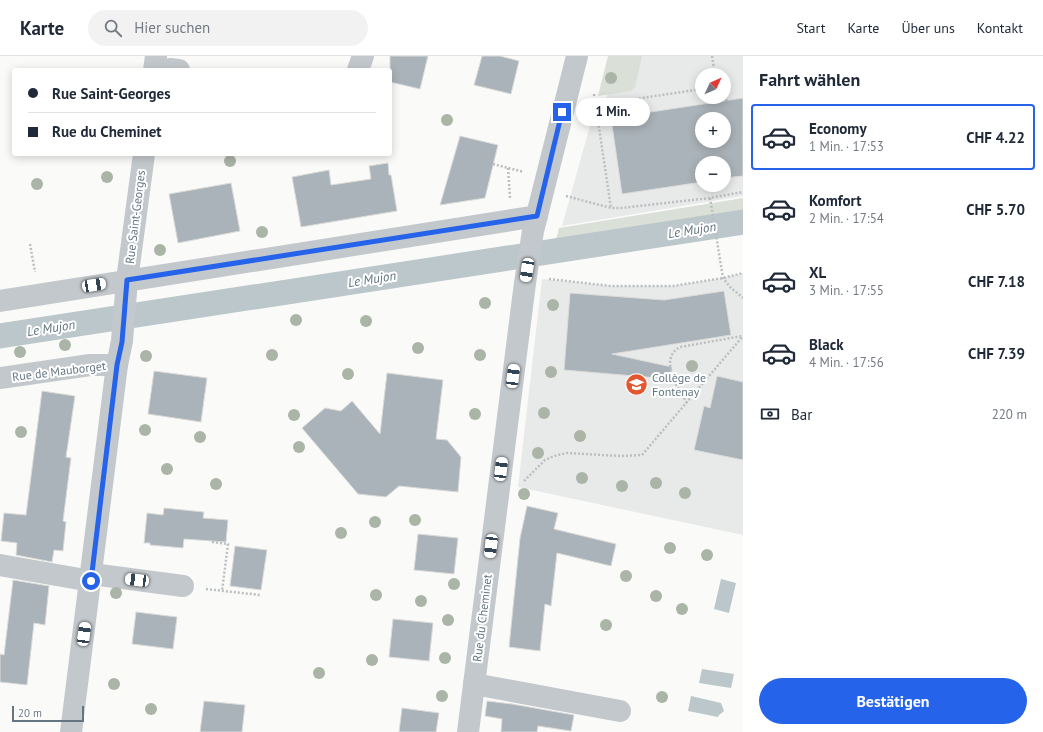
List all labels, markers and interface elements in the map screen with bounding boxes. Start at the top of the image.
search box [88,10,368,46]
text: Karte [20,16,64,40]
icon: search [102,17,124,39]
text: Hier suchen [134,18,210,37]
text: Start [796,19,825,37]
text: Karte [847,19,879,37]
text: Über uns [901,19,955,37]
text: Kontakt [977,19,1023,37]
north arrow [695,68,731,104]
map controls [695,68,731,192]
text: Fahrt wählen [759,68,860,91]
text: Rue Saint-Georges [52,84,171,103]
callout: 1 Min. [576,98,650,126]
route end [553,103,571,121]
text: 1 Min. [596,103,630,120]
button: + [695,112,731,148]
icon: car [761,119,797,155]
text: Economy [809,119,867,138]
text: Rue du Cheminet [52,122,162,141]
text: CHF 4.22 [966,128,1025,147]
text: 1 Min. · 17:53 [809,138,884,155]
button: − [695,156,731,192]
street label: Rue Saint-Georges [122,169,148,265]
icon: car [761,191,797,227]
text: Komfort [809,191,861,210]
text: CHF 5.70 [966,200,1025,219]
text: 2 Min. · 17:54 [809,210,884,227]
water label: Le Mujon [667,218,717,242]
car [519,257,535,283]
icon: car [761,263,797,299]
text: XL [809,263,826,282]
water label: Le Mujon [347,267,397,291]
text: CHF 7.18 [968,272,1025,291]
car [81,277,107,293]
text: 3 Min. · 17:55 [809,282,884,299]
water label: Le Mujon [26,316,76,340]
icon: car [761,335,797,371]
text: Black [809,335,844,354]
text: CHF 7.39 [968,344,1025,363]
text: 4 Min. · 17:56 [809,354,884,371]
street label: Rue de Mauborget [11,358,107,384]
car [506,363,520,389]
place label: Collège de Fontenay [652,370,706,399]
school or university icon: Collège de Fontenay [624,371,650,397]
icon: cash [759,403,781,425]
text: Bar [791,405,812,424]
text: 220 m [992,406,1027,423]
car [494,456,508,482]
car [484,533,498,559]
route start [82,572,100,590]
car [124,573,150,587]
street label: Rue du Cheminet [469,573,495,663]
car [76,621,92,647]
button: Bestätigen [759,678,1027,724]
scale bar [12,704,84,723]
text: 20 m [18,706,42,720]

